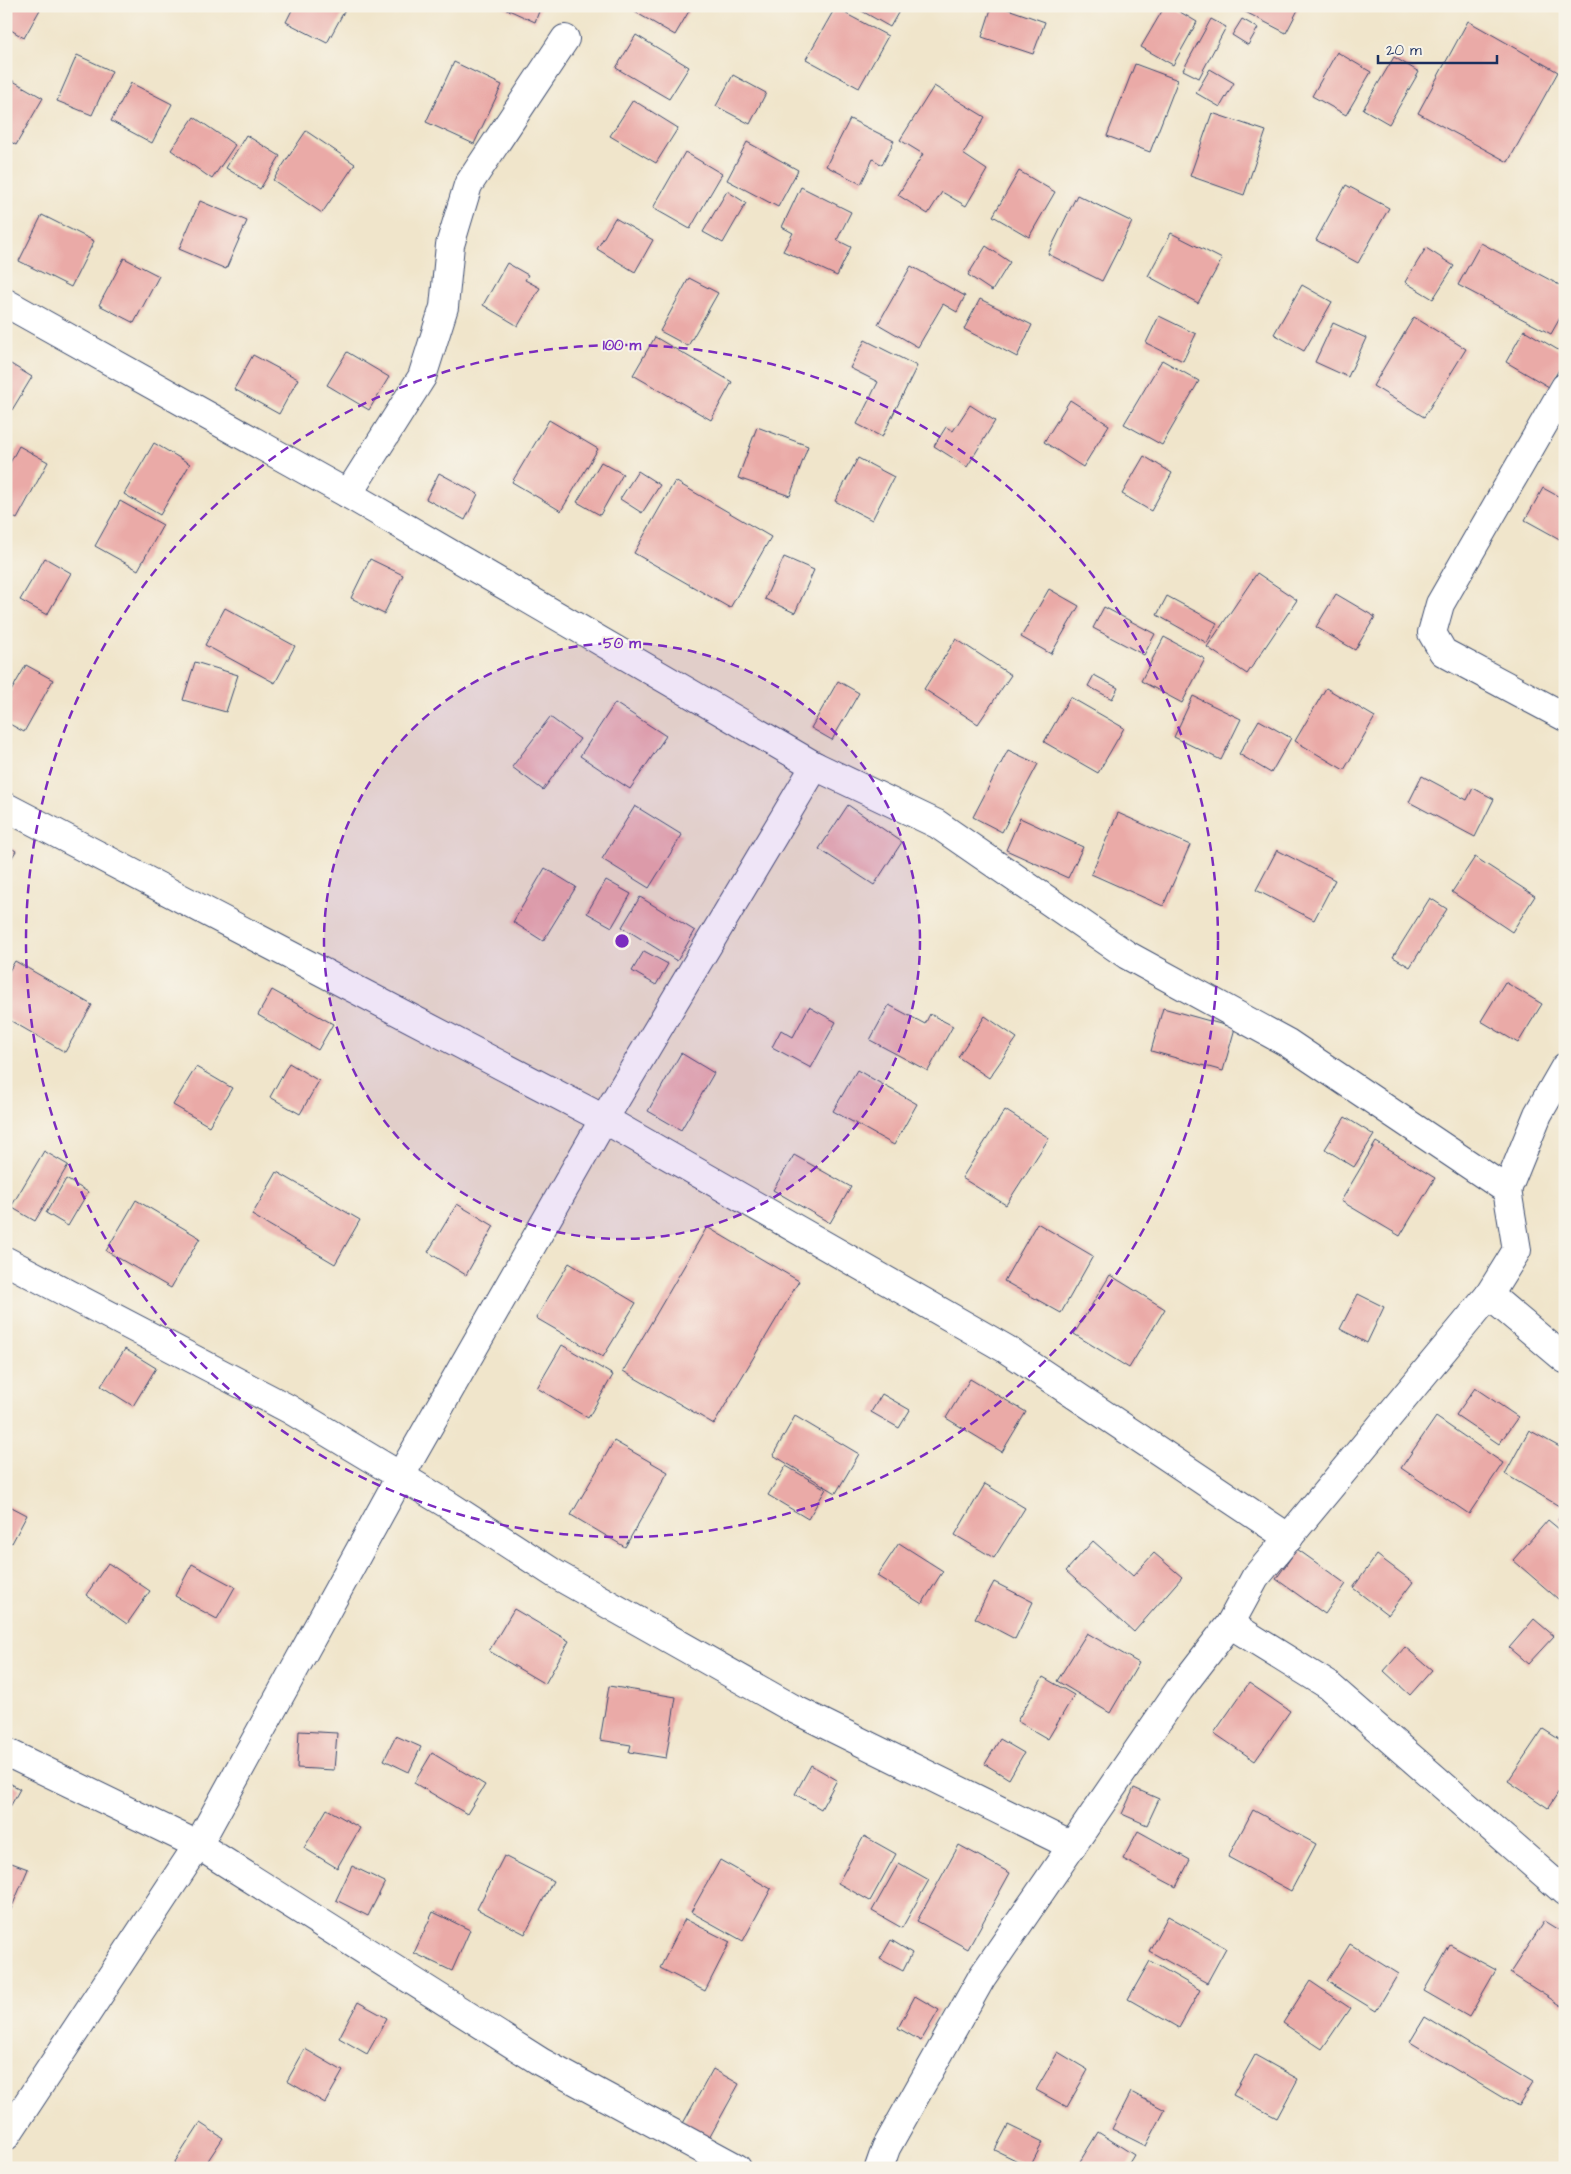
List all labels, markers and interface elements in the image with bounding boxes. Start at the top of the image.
scale bar [1378,32,1497,64]
text: 20 m [1386,40,1422,61]
text: 100 m [603,335,642,356]
text: 50 m [603,633,641,654]
centre of rings [613,932,631,950]

